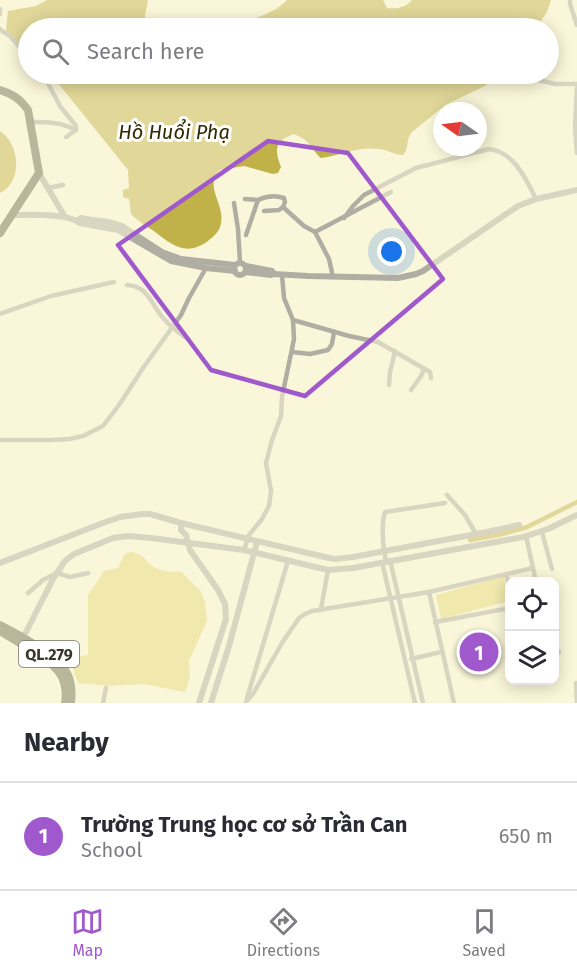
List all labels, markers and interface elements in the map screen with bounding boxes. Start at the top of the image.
search box [18,18,559,84]
icon: search [39,35,72,68]
text: Search here [87,38,205,65]
north arrow [433,102,487,156]
water label: Hồ Huổi Phạ [118,118,230,144]
your location [377,237,406,266]
map controls [505,577,559,685]
button: locate [505,577,559,631]
pin: 1 [460,630,498,674]
button: layers [505,631,559,685]
road number: QL.279 [19,641,79,667]
text: Nearby [24,727,109,758]
text: Trường Trung học cơ sở Trần Can [81,811,408,838]
text: 1 [39,824,48,848]
text: 650 m [499,824,553,848]
text: School [81,838,142,862]
tab: Map [71,905,104,960]
tab: Directions [247,905,320,960]
tab: Saved [462,905,506,960]

